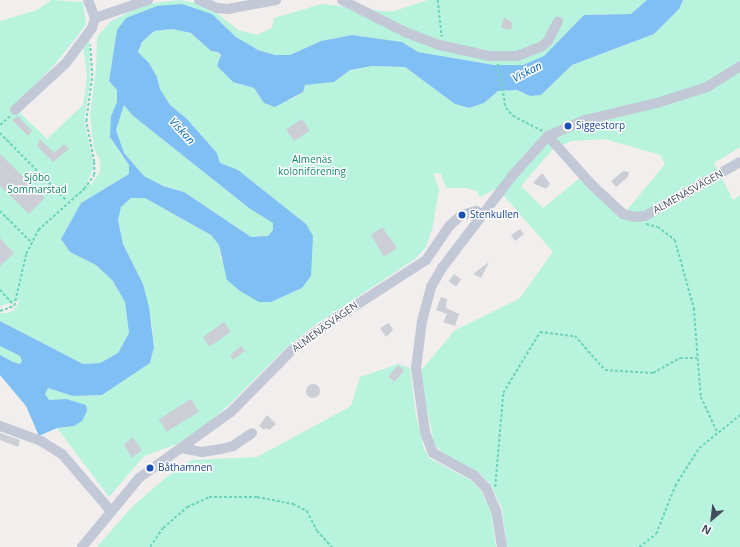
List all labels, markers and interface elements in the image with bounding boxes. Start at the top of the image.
water label: Viskan [510,59,544,85]
water label: Viskan [166,115,198,147]
place label: Siggestorp [576,120,625,132]
marker: Siggestorp [563,121,573,131]
park label: Almenäs koloniförening [278,153,346,176]
street label: ALMENÄSVÄGEN [651,168,725,216]
park label: Sjöbo Sommarstad [7,171,67,194]
place label: Stenkullen [470,209,519,221]
marker: Stenkullen [457,210,467,220]
street label: ALMENÄSVÄGEN [290,299,360,355]
place label: Båthamnen [158,462,212,474]
marker: Båthamnen [145,463,155,473]
north arrow [692,499,732,539]
text: N [699,521,714,539]

